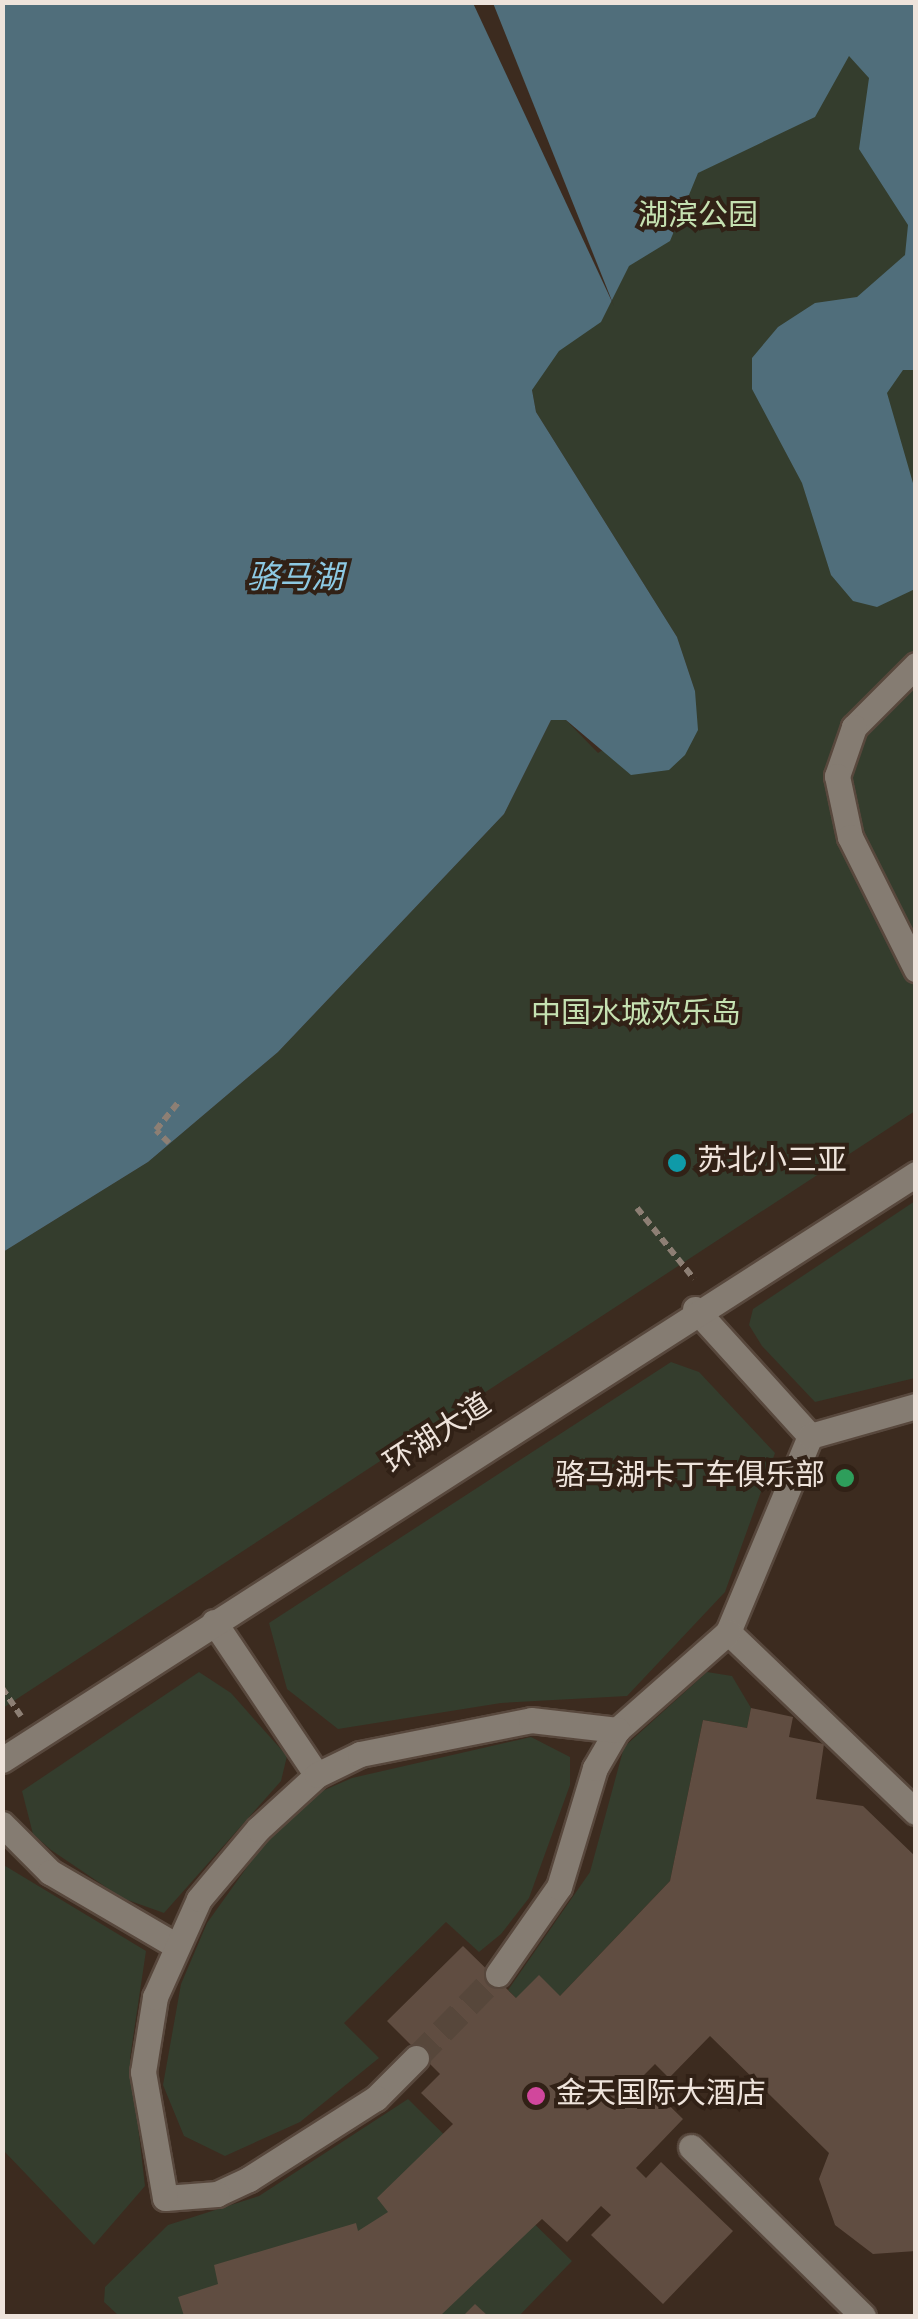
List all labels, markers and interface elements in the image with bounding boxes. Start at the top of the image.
park label: 湖滨公园 [638,200,758,236]
water label: 骆马湖 [247,561,343,599]
park label: 中国水城欢乐岛 [531,998,741,1034]
place label: 苏北小三亚 [697,1145,847,1181]
marker: 苏北小三亚 [666,1152,688,1174]
street label: 环湖大道 [379,1388,499,1484]
place label: 骆马湖·卡丁车俱乐部 [555,1460,825,1496]
marker: 骆马湖·卡丁车俱乐部 [834,1467,856,1489]
place label: 金天国际大酒店 [556,2078,766,2114]
marker: 金天国际大酒店 [525,2085,547,2107]

